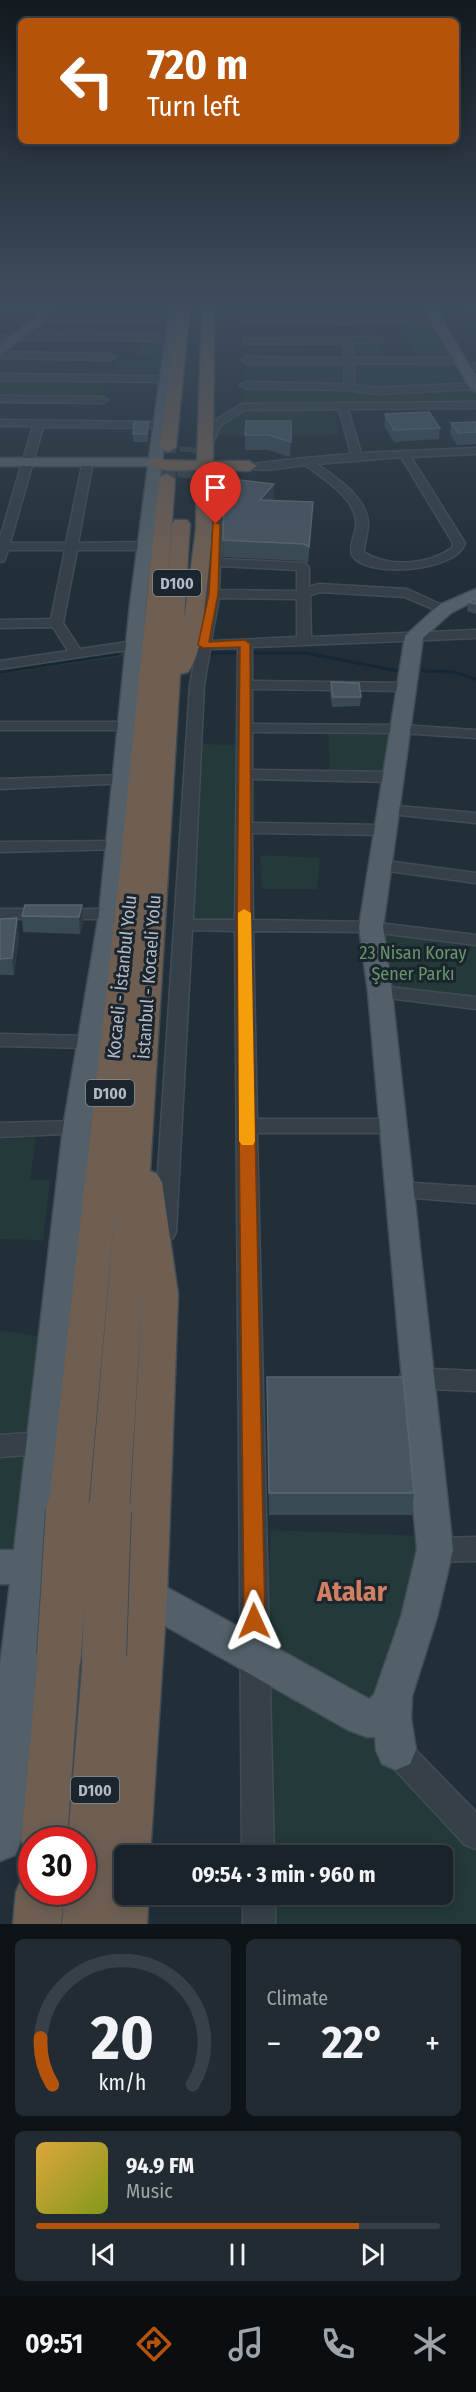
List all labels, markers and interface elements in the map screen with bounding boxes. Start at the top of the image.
text: 720 m [147,40,248,90]
icon: left [48,42,126,120]
text: Turn left [147,91,240,123]
pin [190,462,241,524]
icon: arrive [199,471,232,504]
road number: D100 [153,570,201,596]
street label: Kocaeli - İstanbul Yolu [102,894,142,1060]
street label: İstanbul - Kocaeli Yolu [132,894,166,1060]
park label: 23 Nisan Koray Şener Parkı [360,942,466,985]
road number: D100 [86,1080,134,1106]
district label: Atalar [316,1575,388,1608]
position arrow [222,1589,286,1653]
road number: D100 [71,1777,119,1803]
speed limit sign: 30 [18,1827,96,1905]
text: 09:54 · 3 min · 960 m [191,1861,376,1888]
text: Climate [267,1986,328,2010]
text: 20 [90,2001,154,2076]
text: 22° [322,2016,385,2070]
text: − [267,2024,281,2064]
text: + [425,2024,440,2064]
text: km/h [99,2070,147,2096]
text: 94.9 FM [126,2152,194,2179]
text: Music [126,2179,173,2203]
icon: previous [87,2238,120,2271]
icon: pause [221,2238,254,2271]
icon: next [356,2238,389,2271]
icon: directions [133,2323,175,2365]
icon: music [225,2323,267,2365]
icon: phone [317,2323,359,2365]
icon: climate [409,2323,451,2365]
text: 09:51 [25,2328,83,2360]

